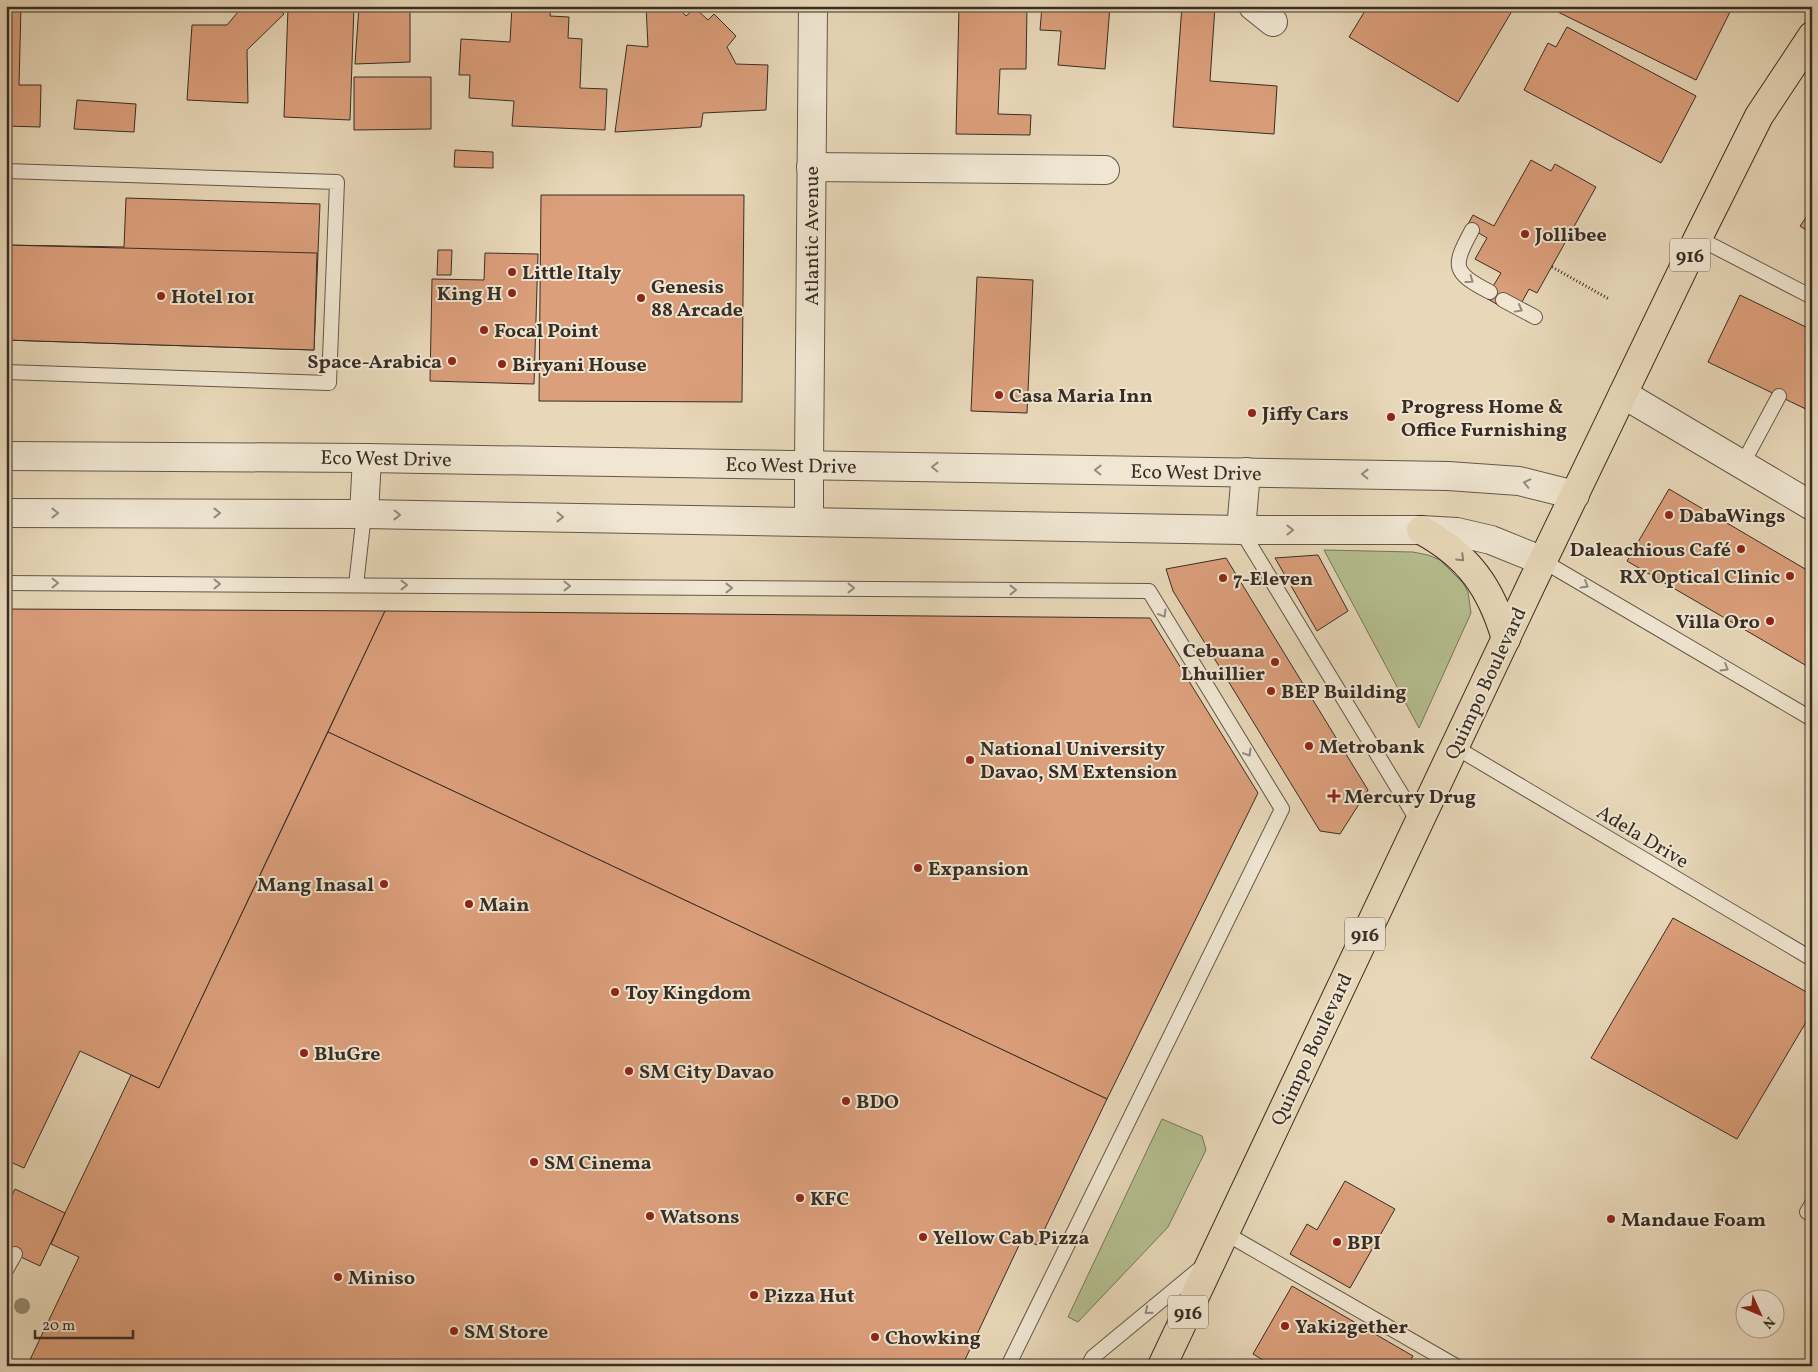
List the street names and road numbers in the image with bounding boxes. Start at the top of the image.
street label: Atlantic Avenue [799,166,827,306]
road number: 916 [1670,238,1710,272]
street label: Eco West Drive [320,445,452,475]
street label: Eco West Drive [725,452,857,482]
street label: Eco West Drive [1130,459,1262,489]
street label: Quimpo Boulevard [1439,603,1534,765]
street label: Adela Drive [1591,799,1693,876]
road number: 916 [1345,918,1385,951]
street label: Quimpo Boulevard [1265,969,1360,1131]
road number: 916 [1168,1295,1208,1328]

